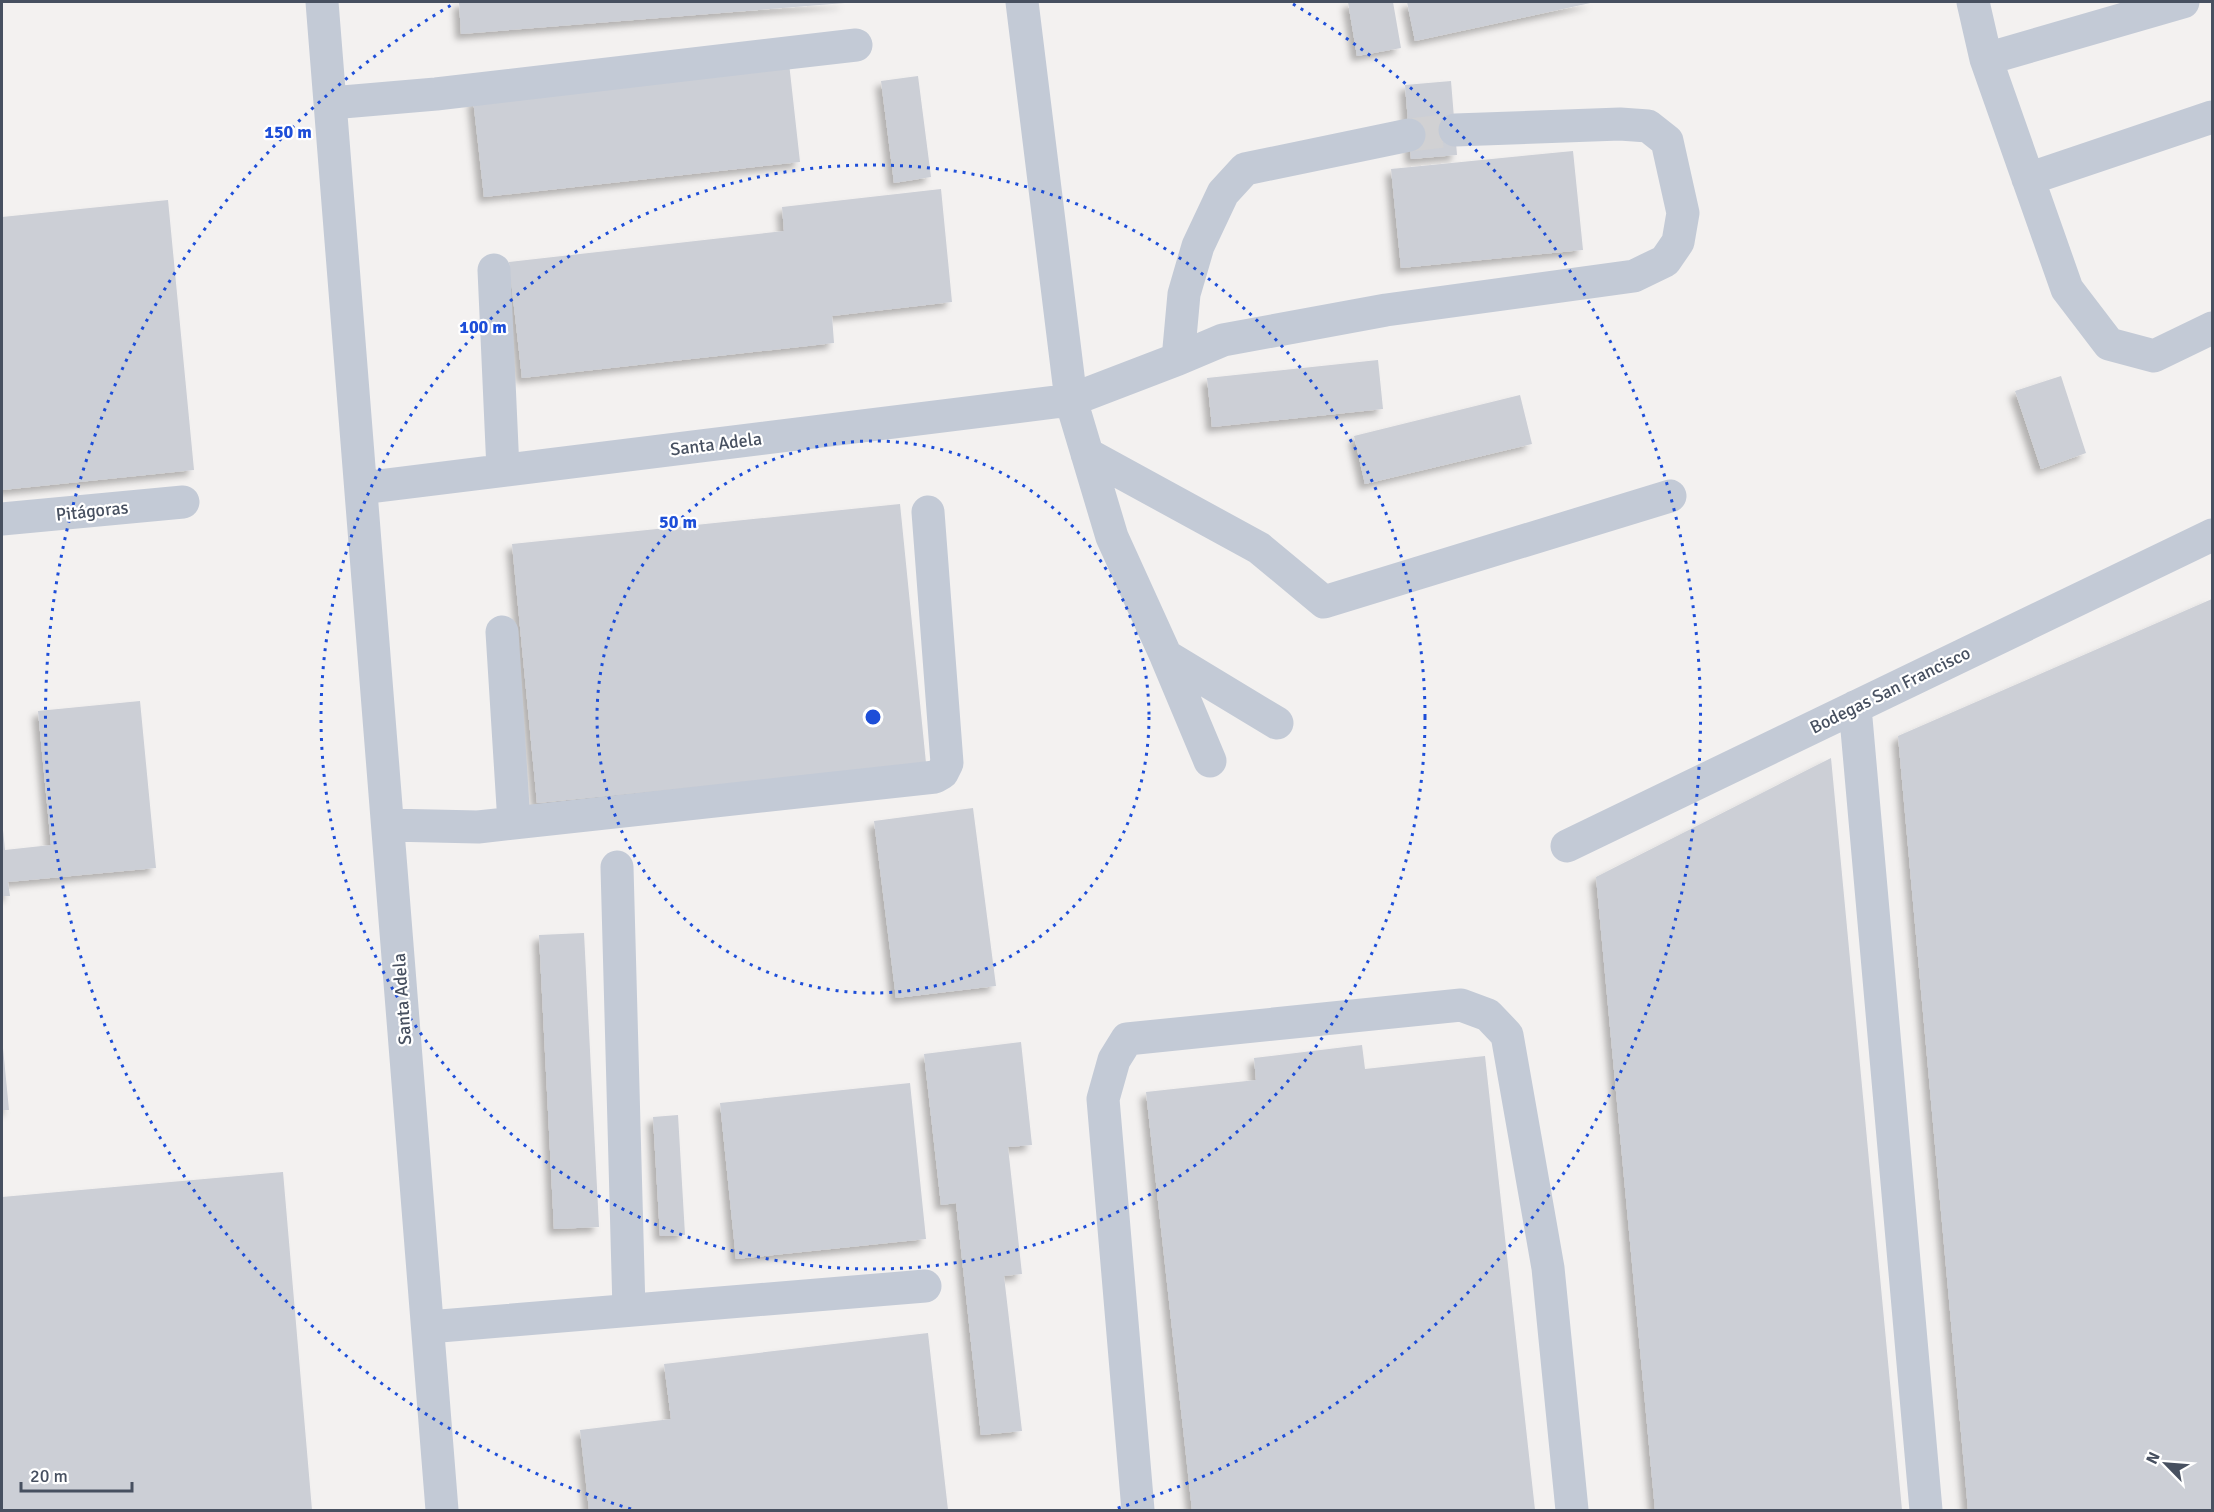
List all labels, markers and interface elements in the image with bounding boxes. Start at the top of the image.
text: 150 m [264,121,312,143]
text: 100 m [459,316,507,338]
street label: Santa Adela [669,427,763,461]
street label: Pitágoras [55,496,129,526]
text: 50 m [659,511,697,533]
street label: Bodegas San Francisco [1806,642,1974,738]
centre of rings [863,707,883,727]
street label: Santa Adela [388,952,416,1046]
north arrow [2136,1434,2196,1494]
text: N [2142,1449,2165,1467]
scale bar [21,1455,132,1493]
text: 20 m [30,1465,68,1487]

